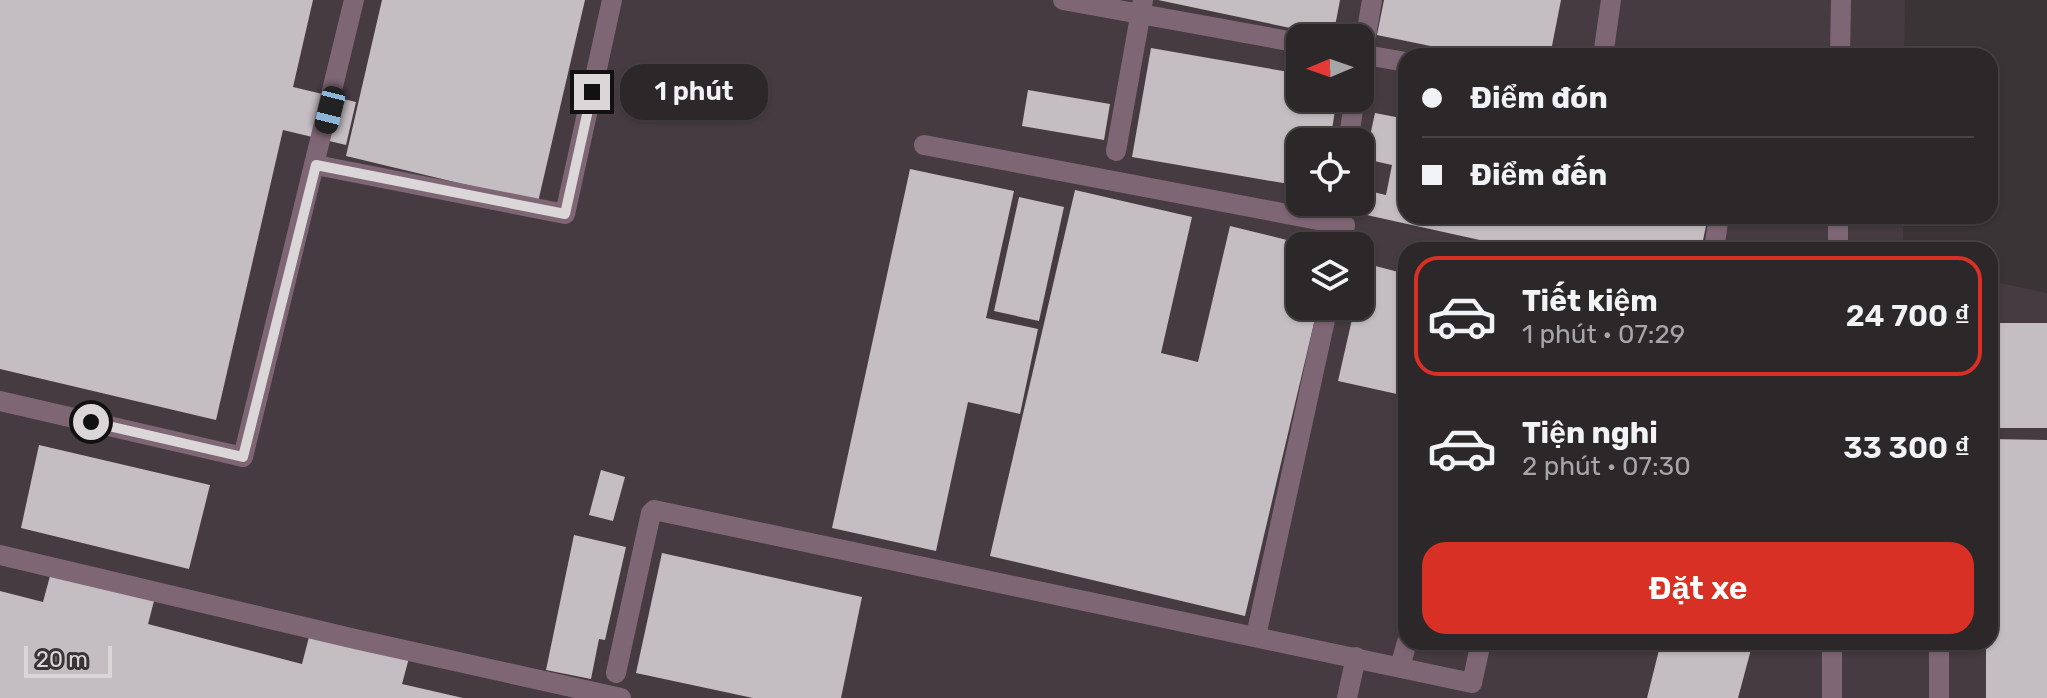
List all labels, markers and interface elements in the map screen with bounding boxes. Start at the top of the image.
north arrow [1286,24,1374,112]
map controls [1286,24,1374,320]
callout: 1 phút [620,64,768,120]
route end [574,74,610,110]
text: 1 phút [654,76,734,107]
text: Điểm đón [1470,80,1608,116]
car [313,84,347,136]
button: locate [1286,128,1374,216]
text: Điểm đến [1470,157,1607,193]
button: layers [1286,232,1374,320]
icon: car [1426,280,1498,352]
text: Tiết kiệm [1522,283,1658,319]
text: 24 700 ₫ [1846,298,1970,334]
text: 1 phút · 07:29 [1522,319,1685,350]
route start [73,404,109,440]
icon: car [1426,412,1498,484]
text: Tiện nghi [1522,415,1658,451]
text: 33 300 ₫ [1843,430,1970,466]
text: 2 phút · 07:30 [1522,451,1691,482]
button: Đặt xe [1422,542,1974,634]
scale bar [24,642,112,678]
text: 20 m [36,646,88,673]

